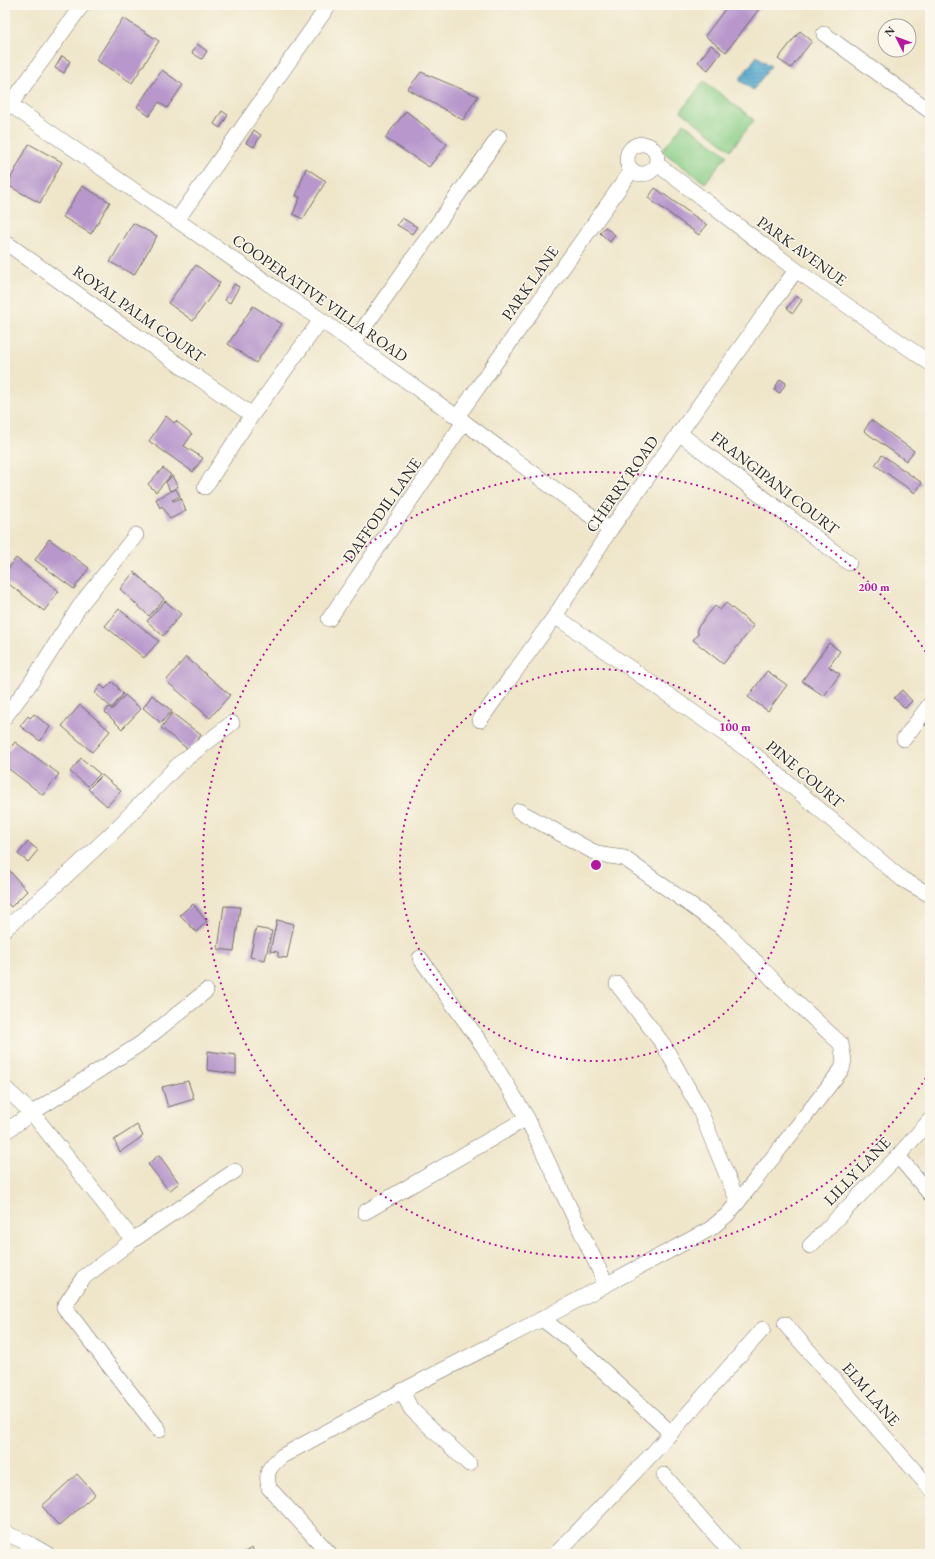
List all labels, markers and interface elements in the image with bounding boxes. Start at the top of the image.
north arrow [877,18,917,58]
text: N [881,23,898,39]
street label: PARK AVENUE [753,211,851,291]
street label: COOPERATIVE VILLA ROAD [228,229,412,367]
street label: PARK LANE [497,242,563,324]
street label: ROYAL PALM COURT [69,260,209,368]
street label: FRANGIPANI COURT [707,426,843,540]
street label: CHERRY ROAD [581,431,663,537]
street label: DAFFODIL LANE [338,453,426,567]
text: 200 m [858,579,890,595]
text: 100 m [719,719,751,735]
street label: PINE COURT [762,735,848,813]
centre of rings [589,858,603,872]
street label: LILLY LANE [819,1132,895,1210]
street label: ELM LANE [837,1358,905,1430]

